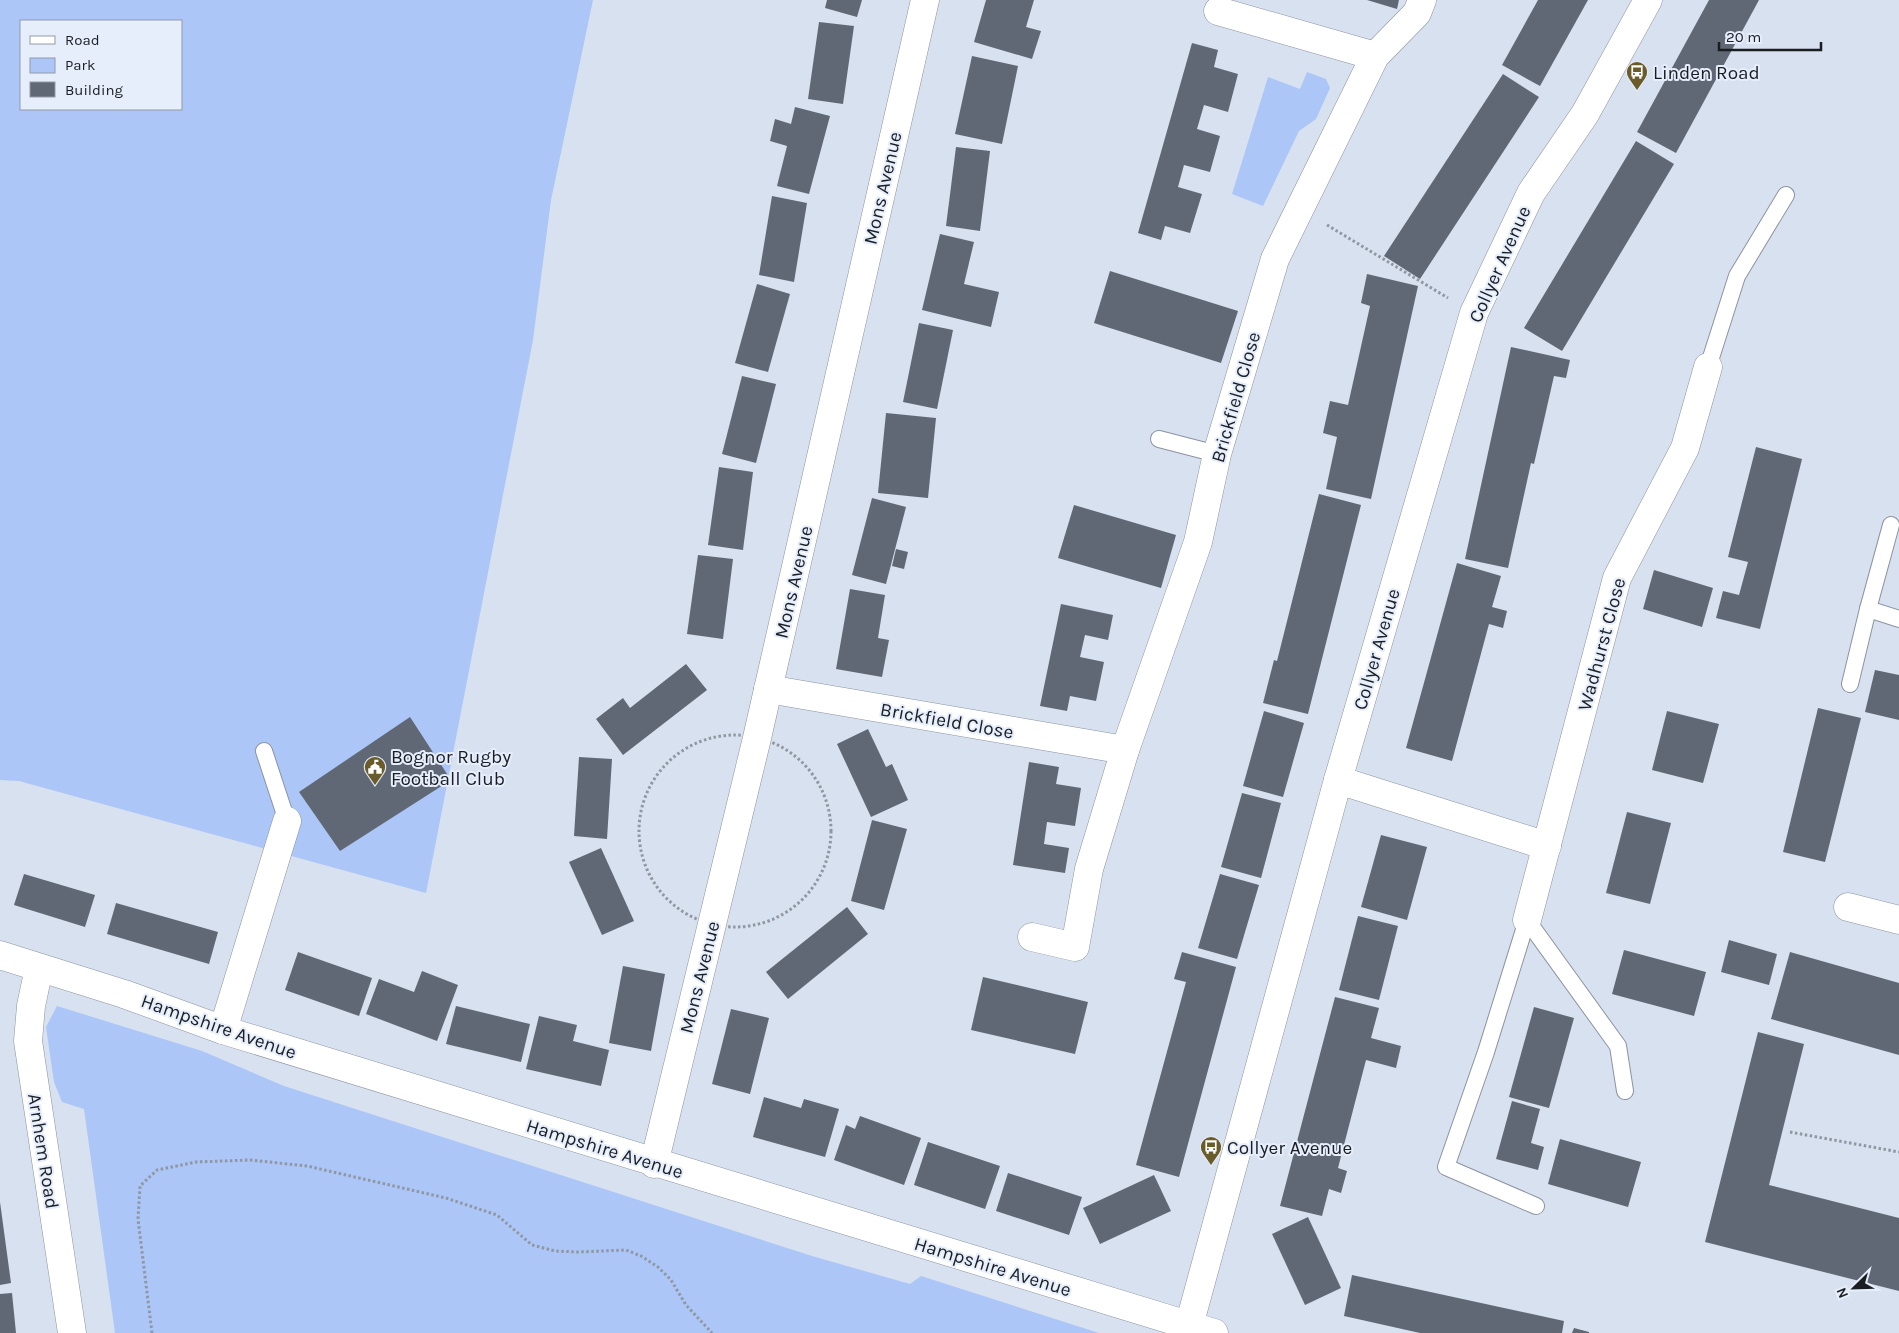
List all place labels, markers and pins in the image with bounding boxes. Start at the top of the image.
bus stop icon: Linden Road [1625,60,1649,91]
place label: Linden Road [1653,62,1760,84]
place label: Bognor Rugby Football Club [391,746,511,790]
public building icon: Bognor Rugby Football Club [363,755,387,786]
bus stop icon: Collyer Avenue [1199,1135,1223,1166]
place label: Collyer Avenue [1227,1137,1352,1159]

